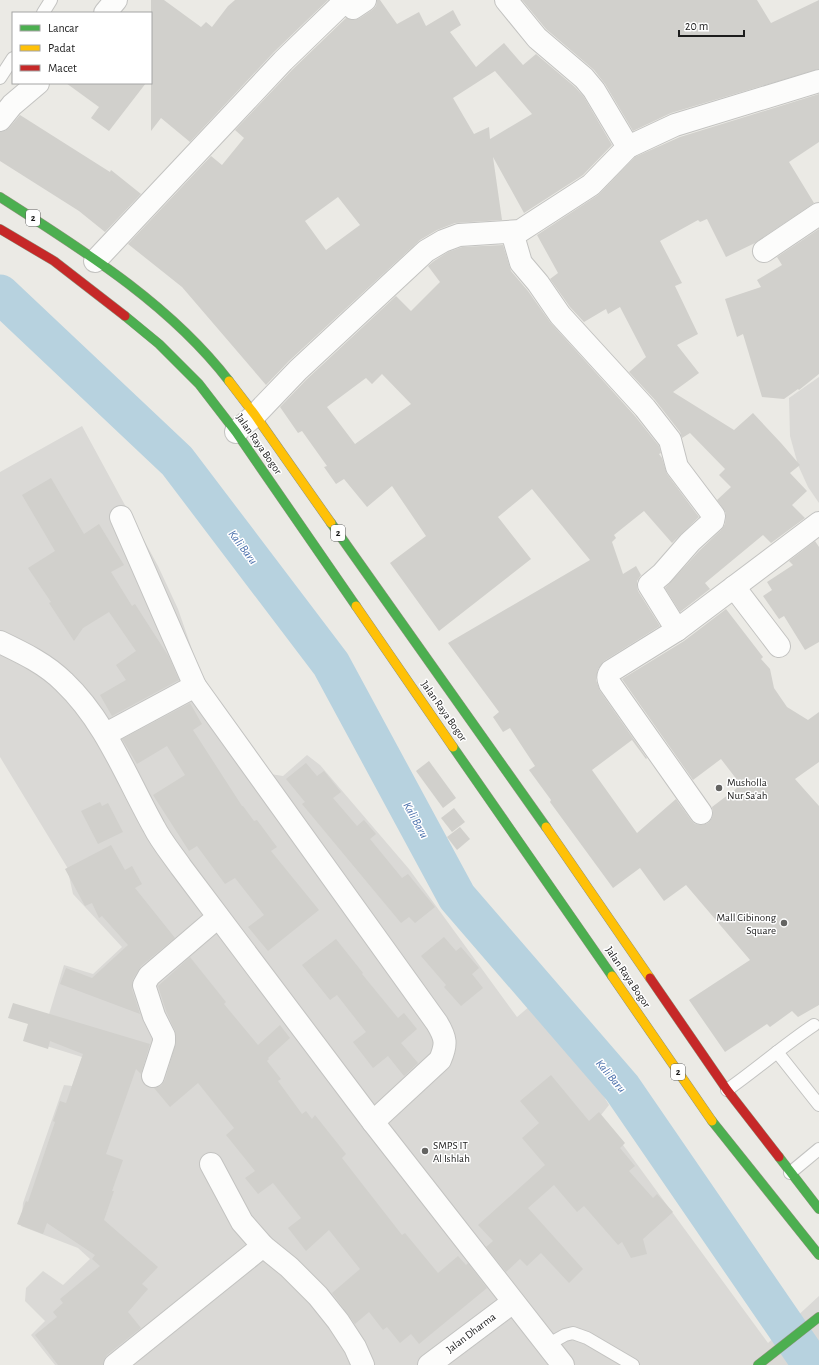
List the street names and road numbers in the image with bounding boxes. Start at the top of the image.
road number: 2 [26,210,40,226]
street label: Jalan Raya Bogor [234,412,284,477]
road number: 2 [331,525,345,541]
street label: Jalan Raya Bogor [419,679,469,744]
street label: Jalan Raya Bogor [604,944,653,1010]
road number: 2 [671,1064,685,1080]
street label: Jalan Dharma [444,1311,498,1355]

